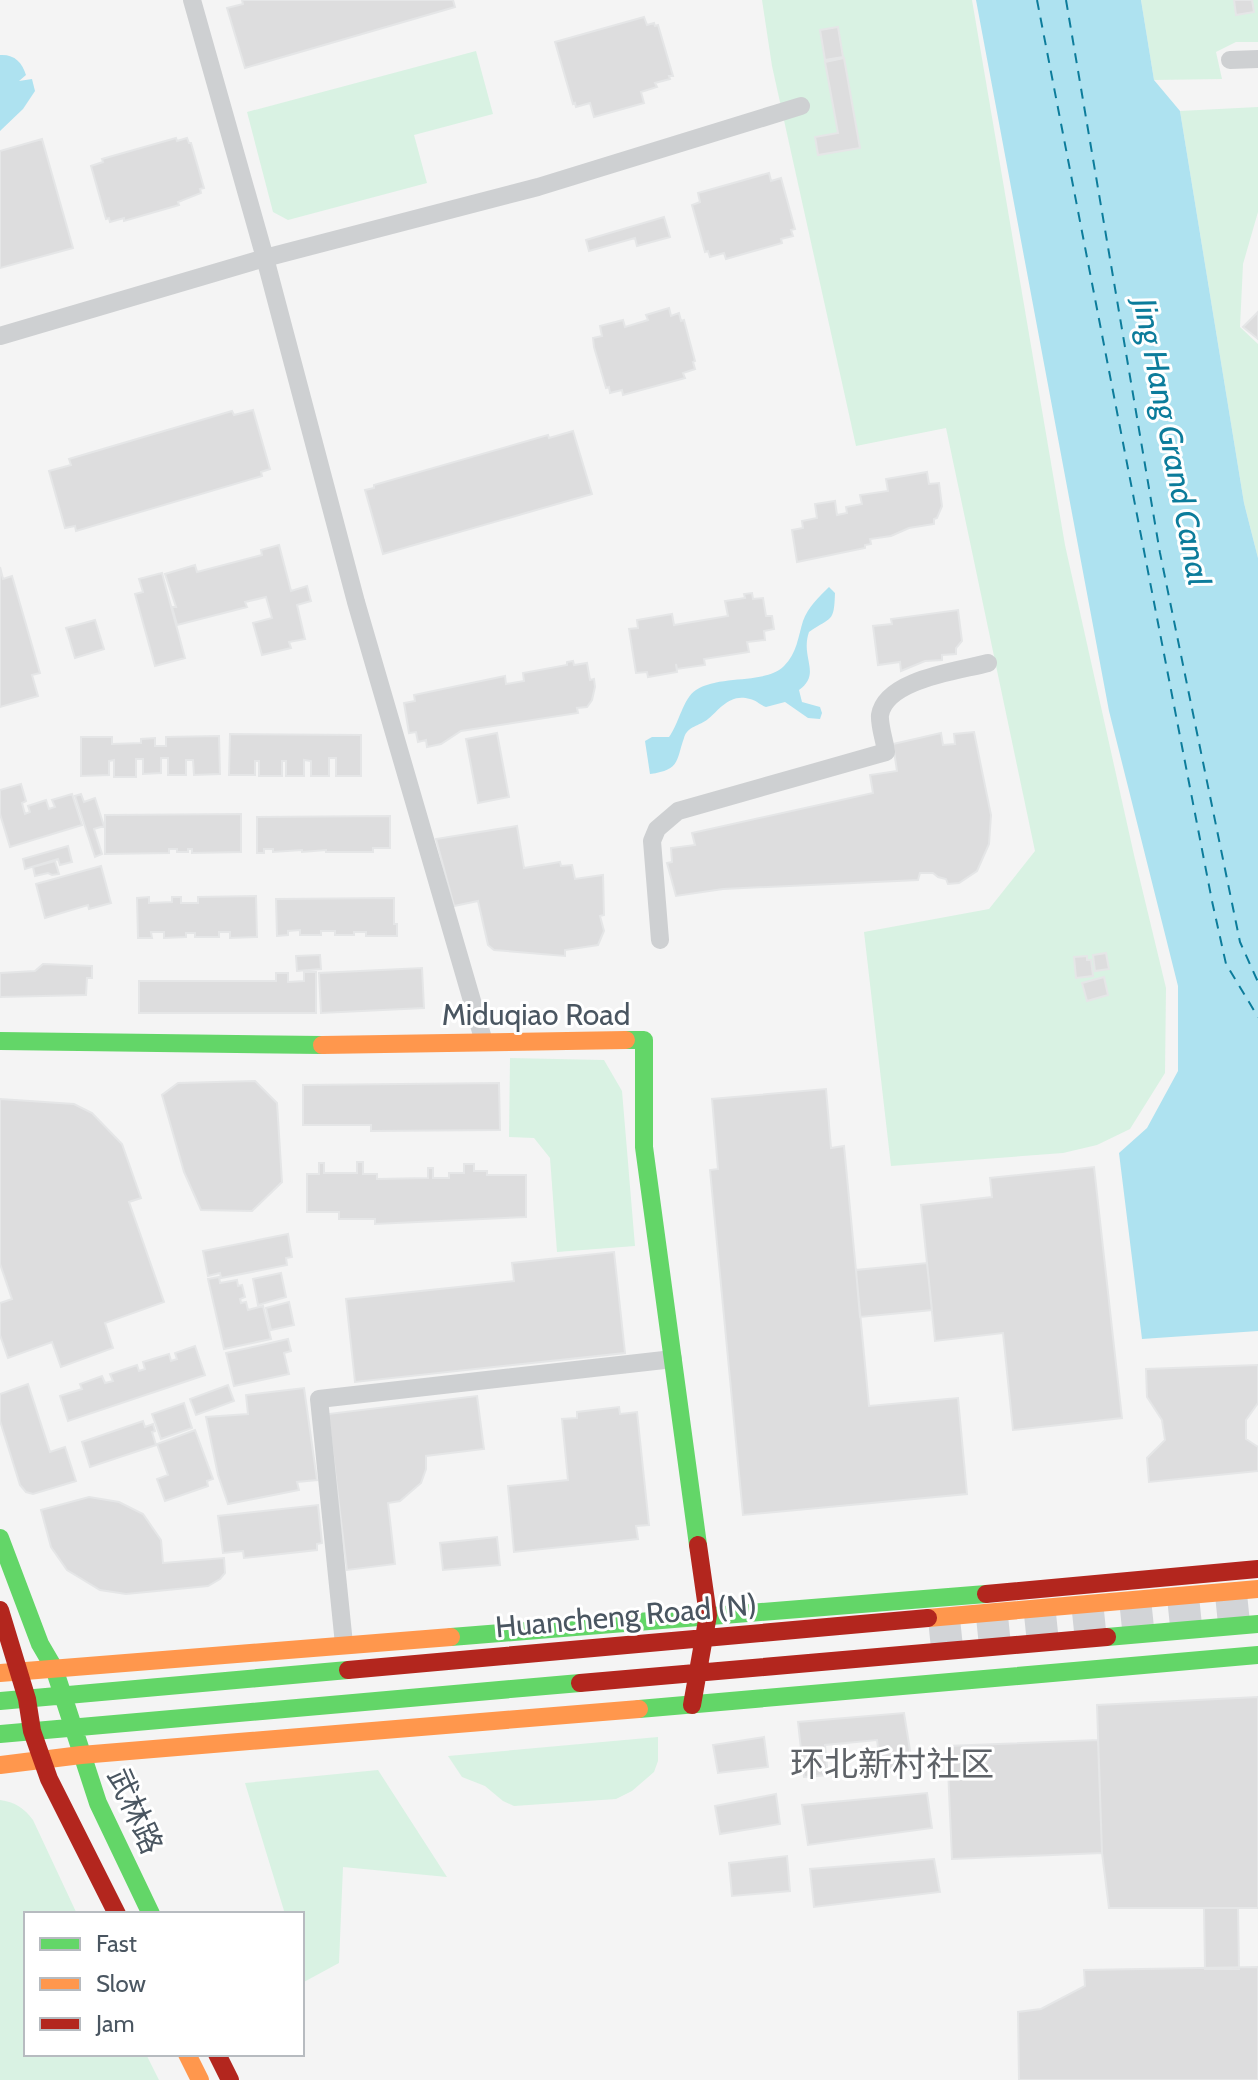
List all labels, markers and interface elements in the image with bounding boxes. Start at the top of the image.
water label: Jing Hang Grand Canal [1125,292,1220,589]
street label: Miduqiao Road [442,996,630,1033]
street label: Huancheng Road (N) [494,1586,758,1645]
district label: 环北新村社区 [790,1743,994,1785]
street label: 武林路 [100,1762,171,1859]
legend [24,1912,304,2056]
text: Fast [96,1929,137,1958]
text: Slow [96,1969,146,1998]
text: Jam [95,2009,134,2038]

